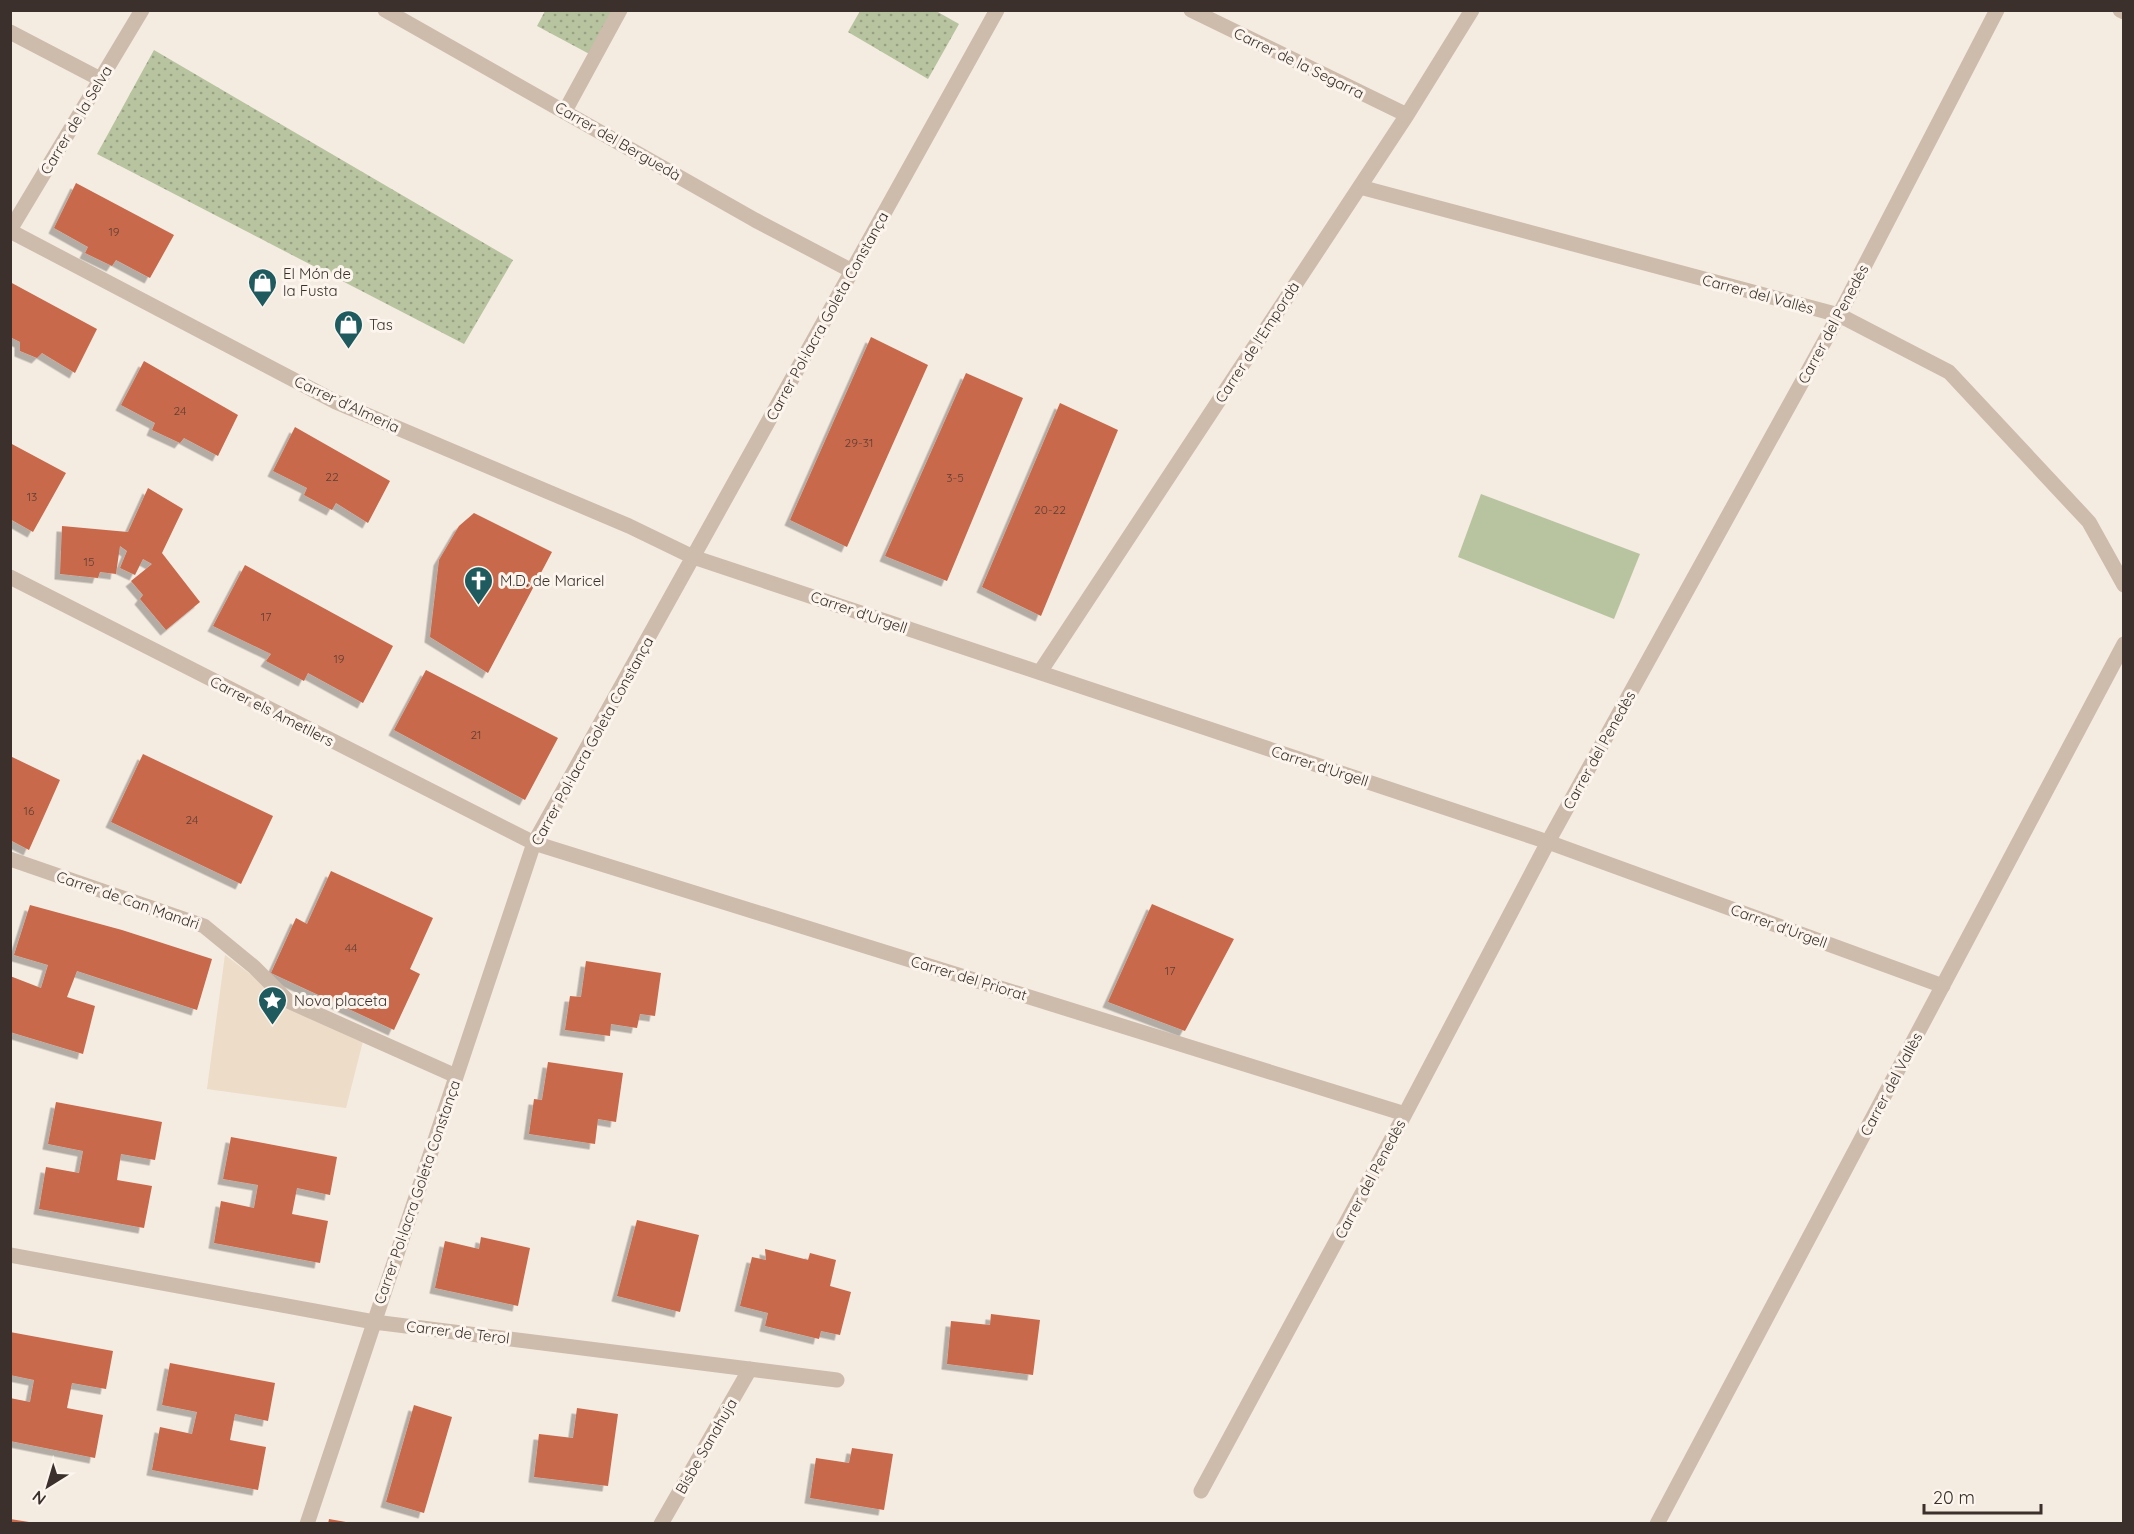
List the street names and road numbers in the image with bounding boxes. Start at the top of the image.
street label: Carrer de la Segarra [1231,23,1367,103]
street label: Carrer de la Selva [36,62,116,178]
street label: Carrer del Berguedà [552,97,684,185]
street label: Carrer Pol·lacra Goleta Constança [762,208,892,424]
street label: Carrer del Penedès [1793,261,1873,387]
street label: Carrer del Vallès [1700,270,1816,318]
street label: Carrer de l'Empordà [1211,278,1303,406]
street label: Carrer d'Almeria [291,371,403,437]
street label: Carrer d'Urgell [808,587,910,637]
street label: Carrer Pol·lacra Goleta Constança [527,633,657,849]
street label: Carrer els Ametllers [207,672,337,750]
street label: Carrer del Penedès [1559,687,1639,813]
street label: Carrer d'Urgell [1269,741,1371,791]
street label: Carrer de Can Mandri [54,867,202,933]
street label: Carrer d'Urgell [1728,900,1830,952]
street label: Carrer del Priorat [909,951,1029,1005]
street label: Carrer del Vallès [1856,1029,1926,1139]
street label: Carrer Pol·lacra Goleta Constança [370,1078,464,1306]
street label: Carrer del Penedès [1330,1116,1410,1242]
street label: Carrer de Terol [405,1316,511,1348]
street label: Bisbe Sanahuja [671,1395,741,1497]

